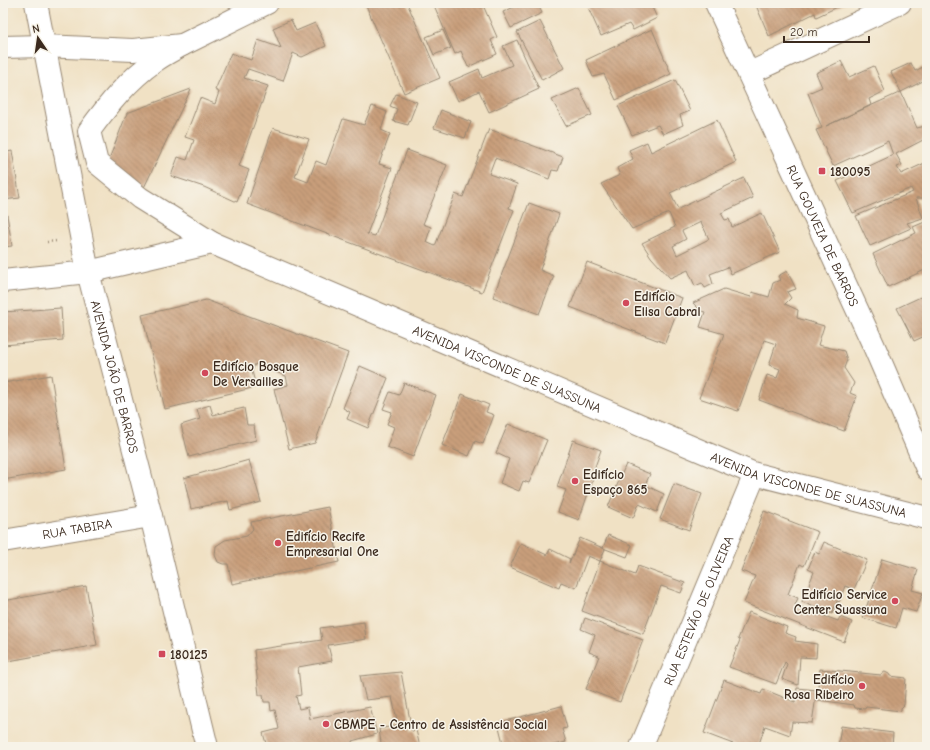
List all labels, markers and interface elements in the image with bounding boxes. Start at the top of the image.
north arrow [18,18,58,58]
scale bar [784,18,869,44]
text: N [31,22,41,36]
text: 20 m [790,25,818,39]
street label: RUA GOUVEIA DE BARROS [784,163,862,309]
place label: 180095 [830,164,870,179]
marker: 180095 [817,166,827,176]
place label: Edifício Elisa Cabral [634,289,700,319]
marker: Edifício Elisa Cabral [621,298,631,308]
street label: AVENIDA JOÃO DE BARROS [88,299,141,455]
street label: AVENIDA VISCONDE DE SUASSUNA [410,322,604,416]
place label: Edifício Bosque De Versailles [213,359,299,389]
marker: Edifício Bosque De Versailles [200,368,210,378]
street label: AVENIDA VISCONDE DE SUASSUNA [708,449,909,521]
place label: Edifício Espaço 865 [583,467,648,497]
marker: Edifício Espaço 865 [570,476,580,486]
street label: RUA TABIRA [41,516,113,542]
place label: Edifício Recife Empresarial One [286,529,379,559]
street label: RUA ESTEVÃO DE OLIVEIRA [661,533,737,688]
marker: Edifício Recife Empresarial One [273,538,283,548]
place label: Edifício Service Center Suassuna [794,587,888,617]
marker: Edifício Service Center Suassuna [890,596,900,606]
place label: 180125 [170,647,208,662]
marker: 180125 [157,649,167,659]
place label: Edifício Rosa Ribeiro [784,672,854,702]
marker: Edifício Rosa Ribeiro [857,681,867,691]
place label: CBMPE - Centro de Assistência Social [334,717,547,732]
marker: CBMPE - Centro de Assistência Social [321,719,331,729]

